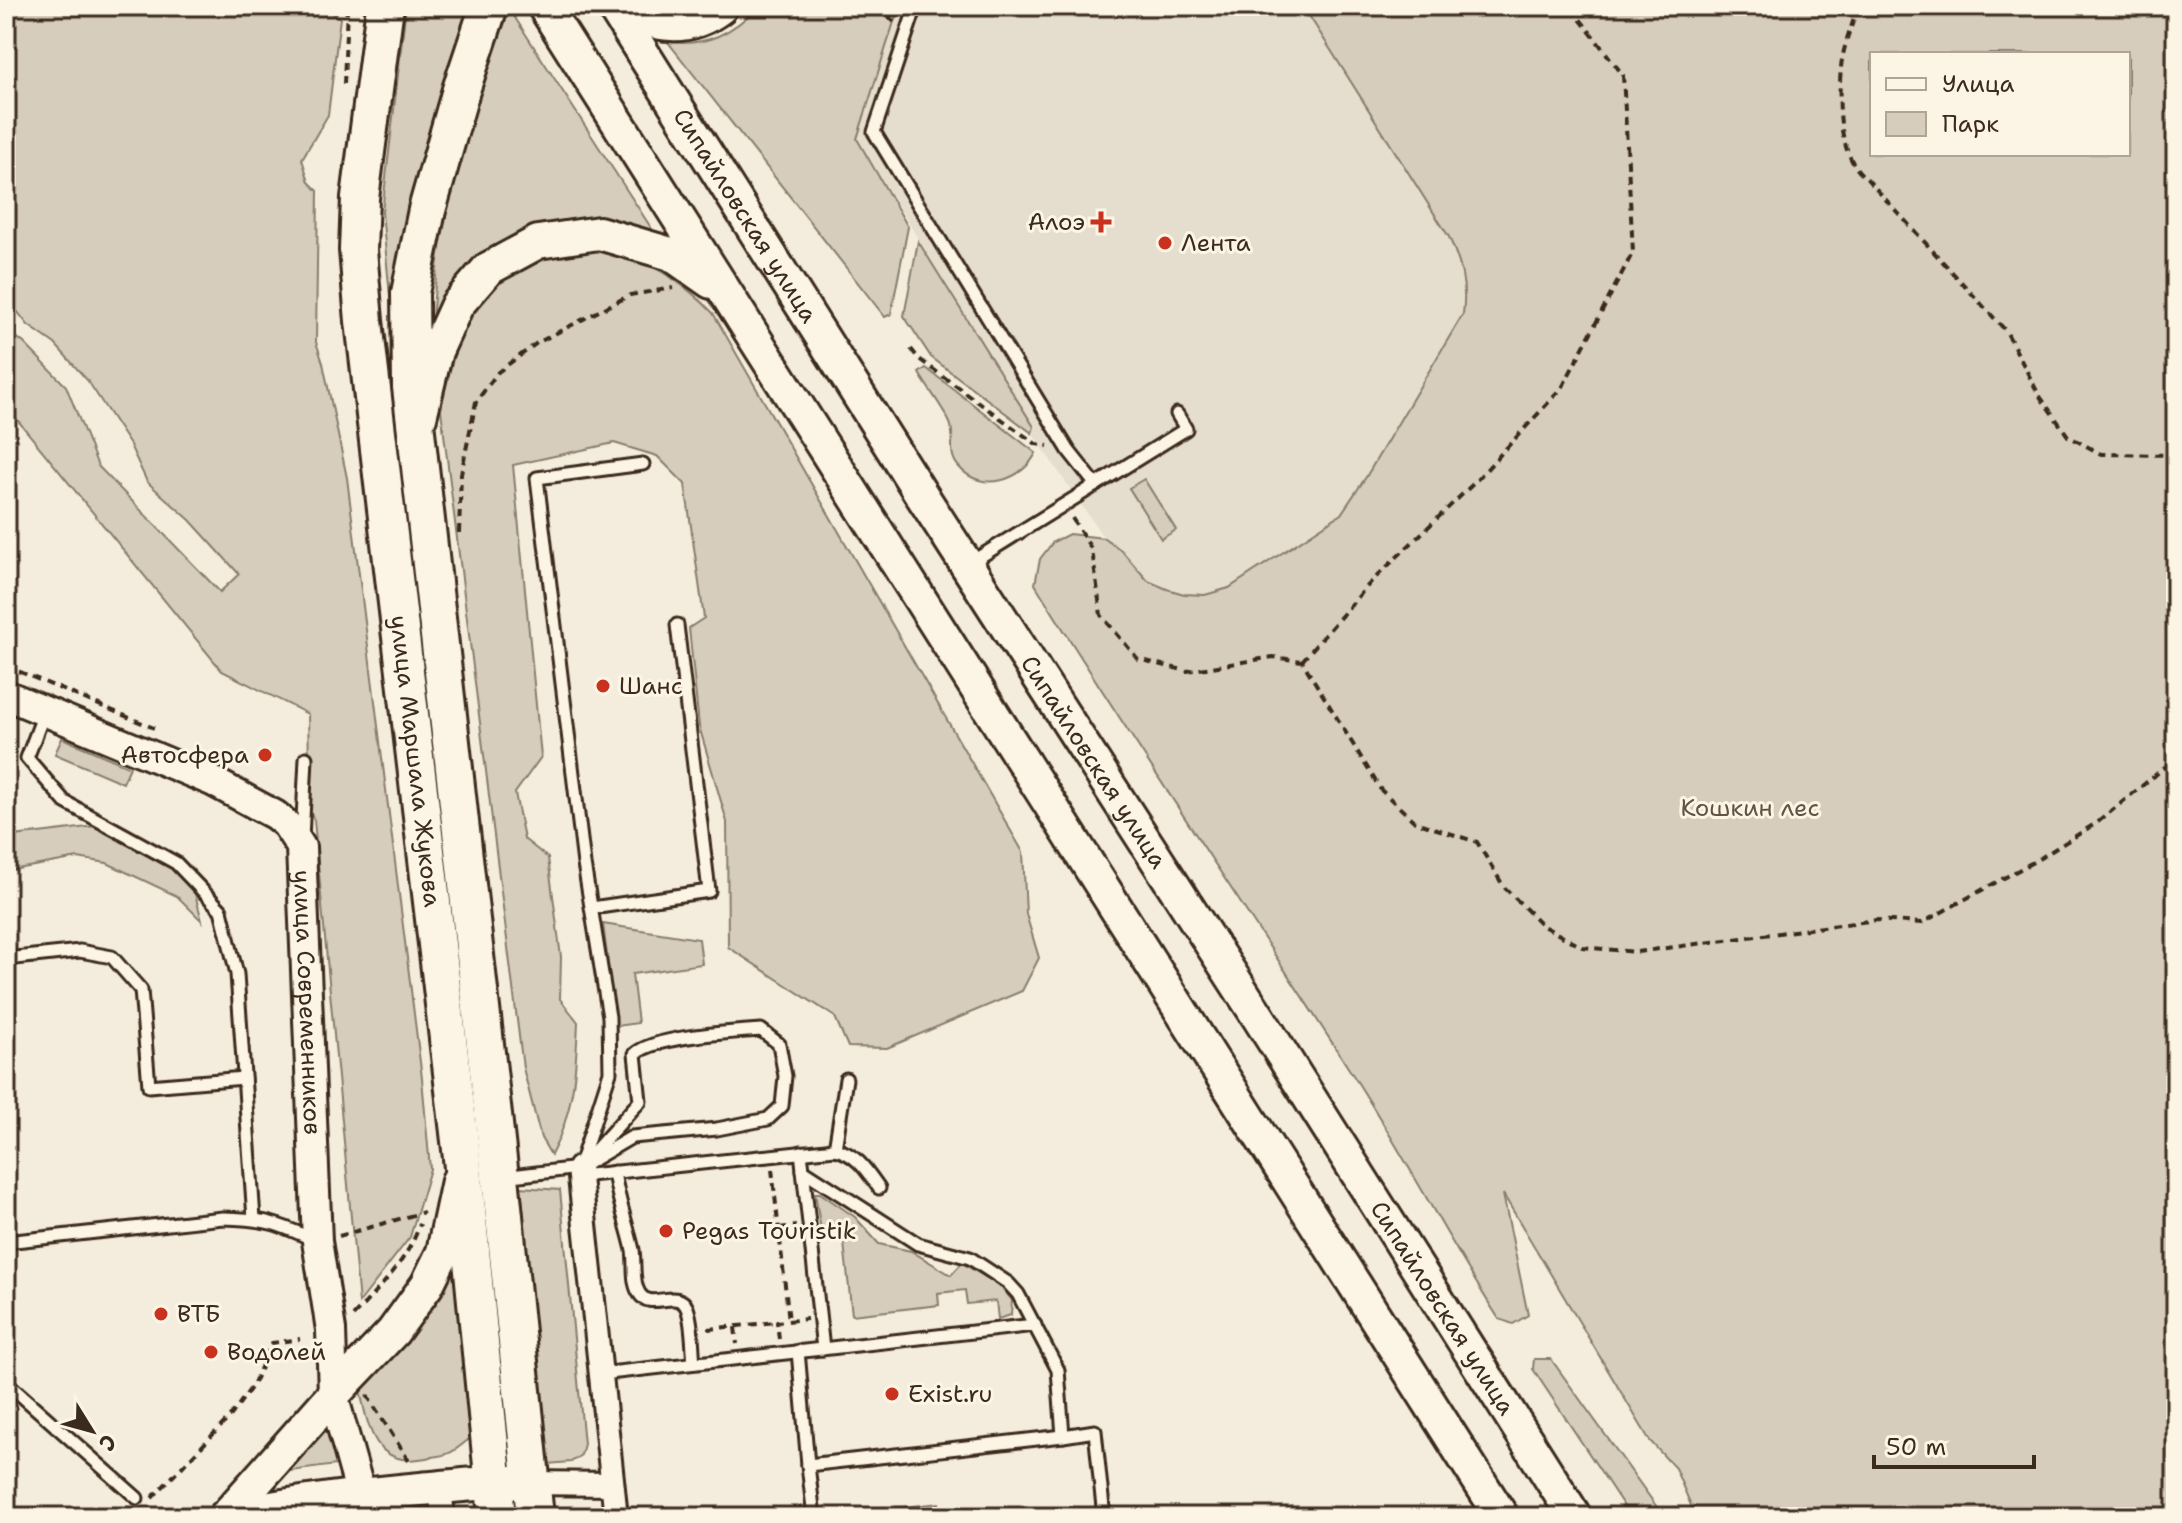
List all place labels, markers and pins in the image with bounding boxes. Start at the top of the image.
place label: Алоэ [1028,206,1085,238]
marker: Алоэ [1092,213,1110,231]
place label: Лента [1181,227,1251,259]
marker: Лента [1156,234,1174,252]
place label: Шанс [619,670,683,702]
marker: Шанс [594,677,612,695]
place label: Автосфера [121,739,249,771]
marker: Автосфера [256,746,274,764]
place label: Pegas Touristik [682,1215,857,1247]
marker: Pegas Touristik [657,1222,675,1240]
place label: ВТБ [177,1298,221,1330]
marker: ВТБ [152,1305,170,1323]
place label: Водолей [227,1336,326,1368]
marker: Водолей [202,1343,220,1361]
place label: Exist.ru [908,1378,992,1410]
marker: Exist.ru [883,1385,901,1403]

